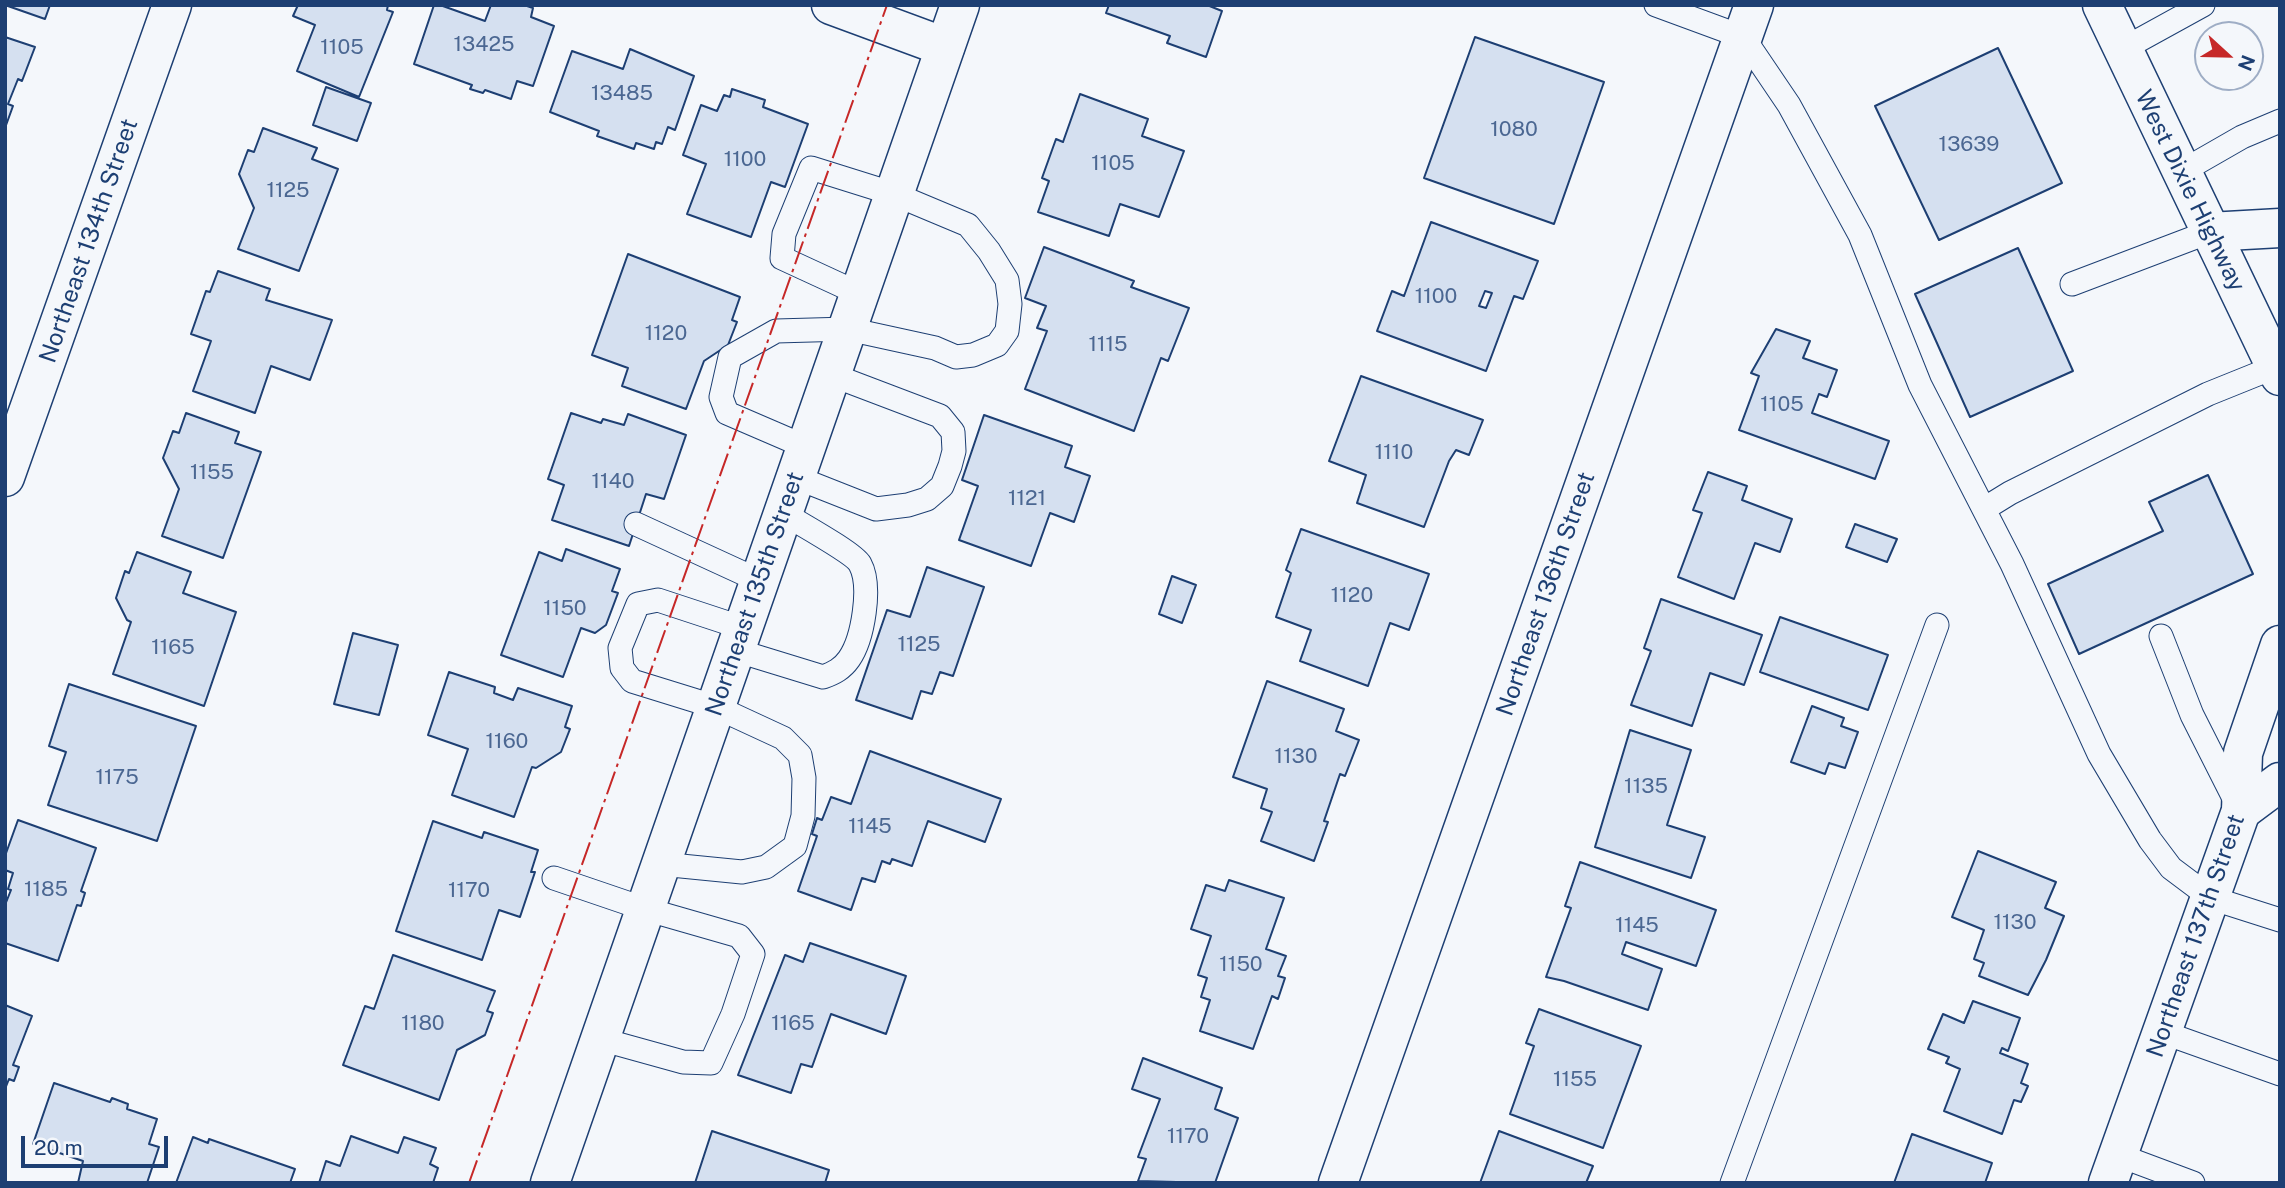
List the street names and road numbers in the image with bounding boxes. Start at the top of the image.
street label: West Dixie Highway [2129,86,2251,296]
street label: Northeast 134th Street [34,115,144,367]
street label: Northeast 135th Street [700,468,810,720]
street label: Northeast 136th Street [1491,468,1601,720]
street label: Northeast 137th Street [2141,811,2251,1061]

